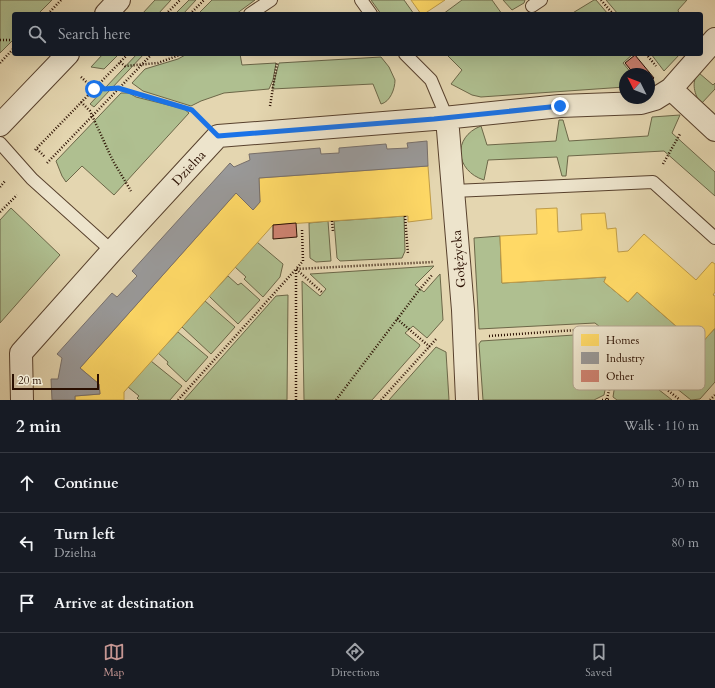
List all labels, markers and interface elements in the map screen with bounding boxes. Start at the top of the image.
search box [12,12,703,56]
icon: search [26,23,48,45]
text: Search here [58,24,131,44]
north arrow [619,68,655,104]
route start [85,80,103,98]
route end [551,97,569,115]
street label: Dzielna [168,146,210,190]
street label: Gołężycka [447,229,470,289]
legend [573,326,705,390]
text: Homes [606,333,639,348]
text: Industry [606,351,645,366]
text: Other [606,369,635,384]
scale bar [12,372,99,391]
text: 20 m [18,373,42,388]
text: 2 min [16,415,61,438]
text: Walk · 110 m [624,417,699,435]
icon: ahead [16,472,38,494]
text: Continue [54,473,119,493]
text: 30 m [671,474,699,492]
text: Turn left [54,524,115,544]
icon: left [16,532,38,554]
text: 80 m [671,534,699,552]
text: Dzielna [54,544,96,562]
icon: arrive [16,592,38,614]
text: Arrive at destination [54,593,194,613]
tab: Map [103,641,125,680]
tab: Directions [331,641,379,680]
tab: Saved [585,641,612,680]

